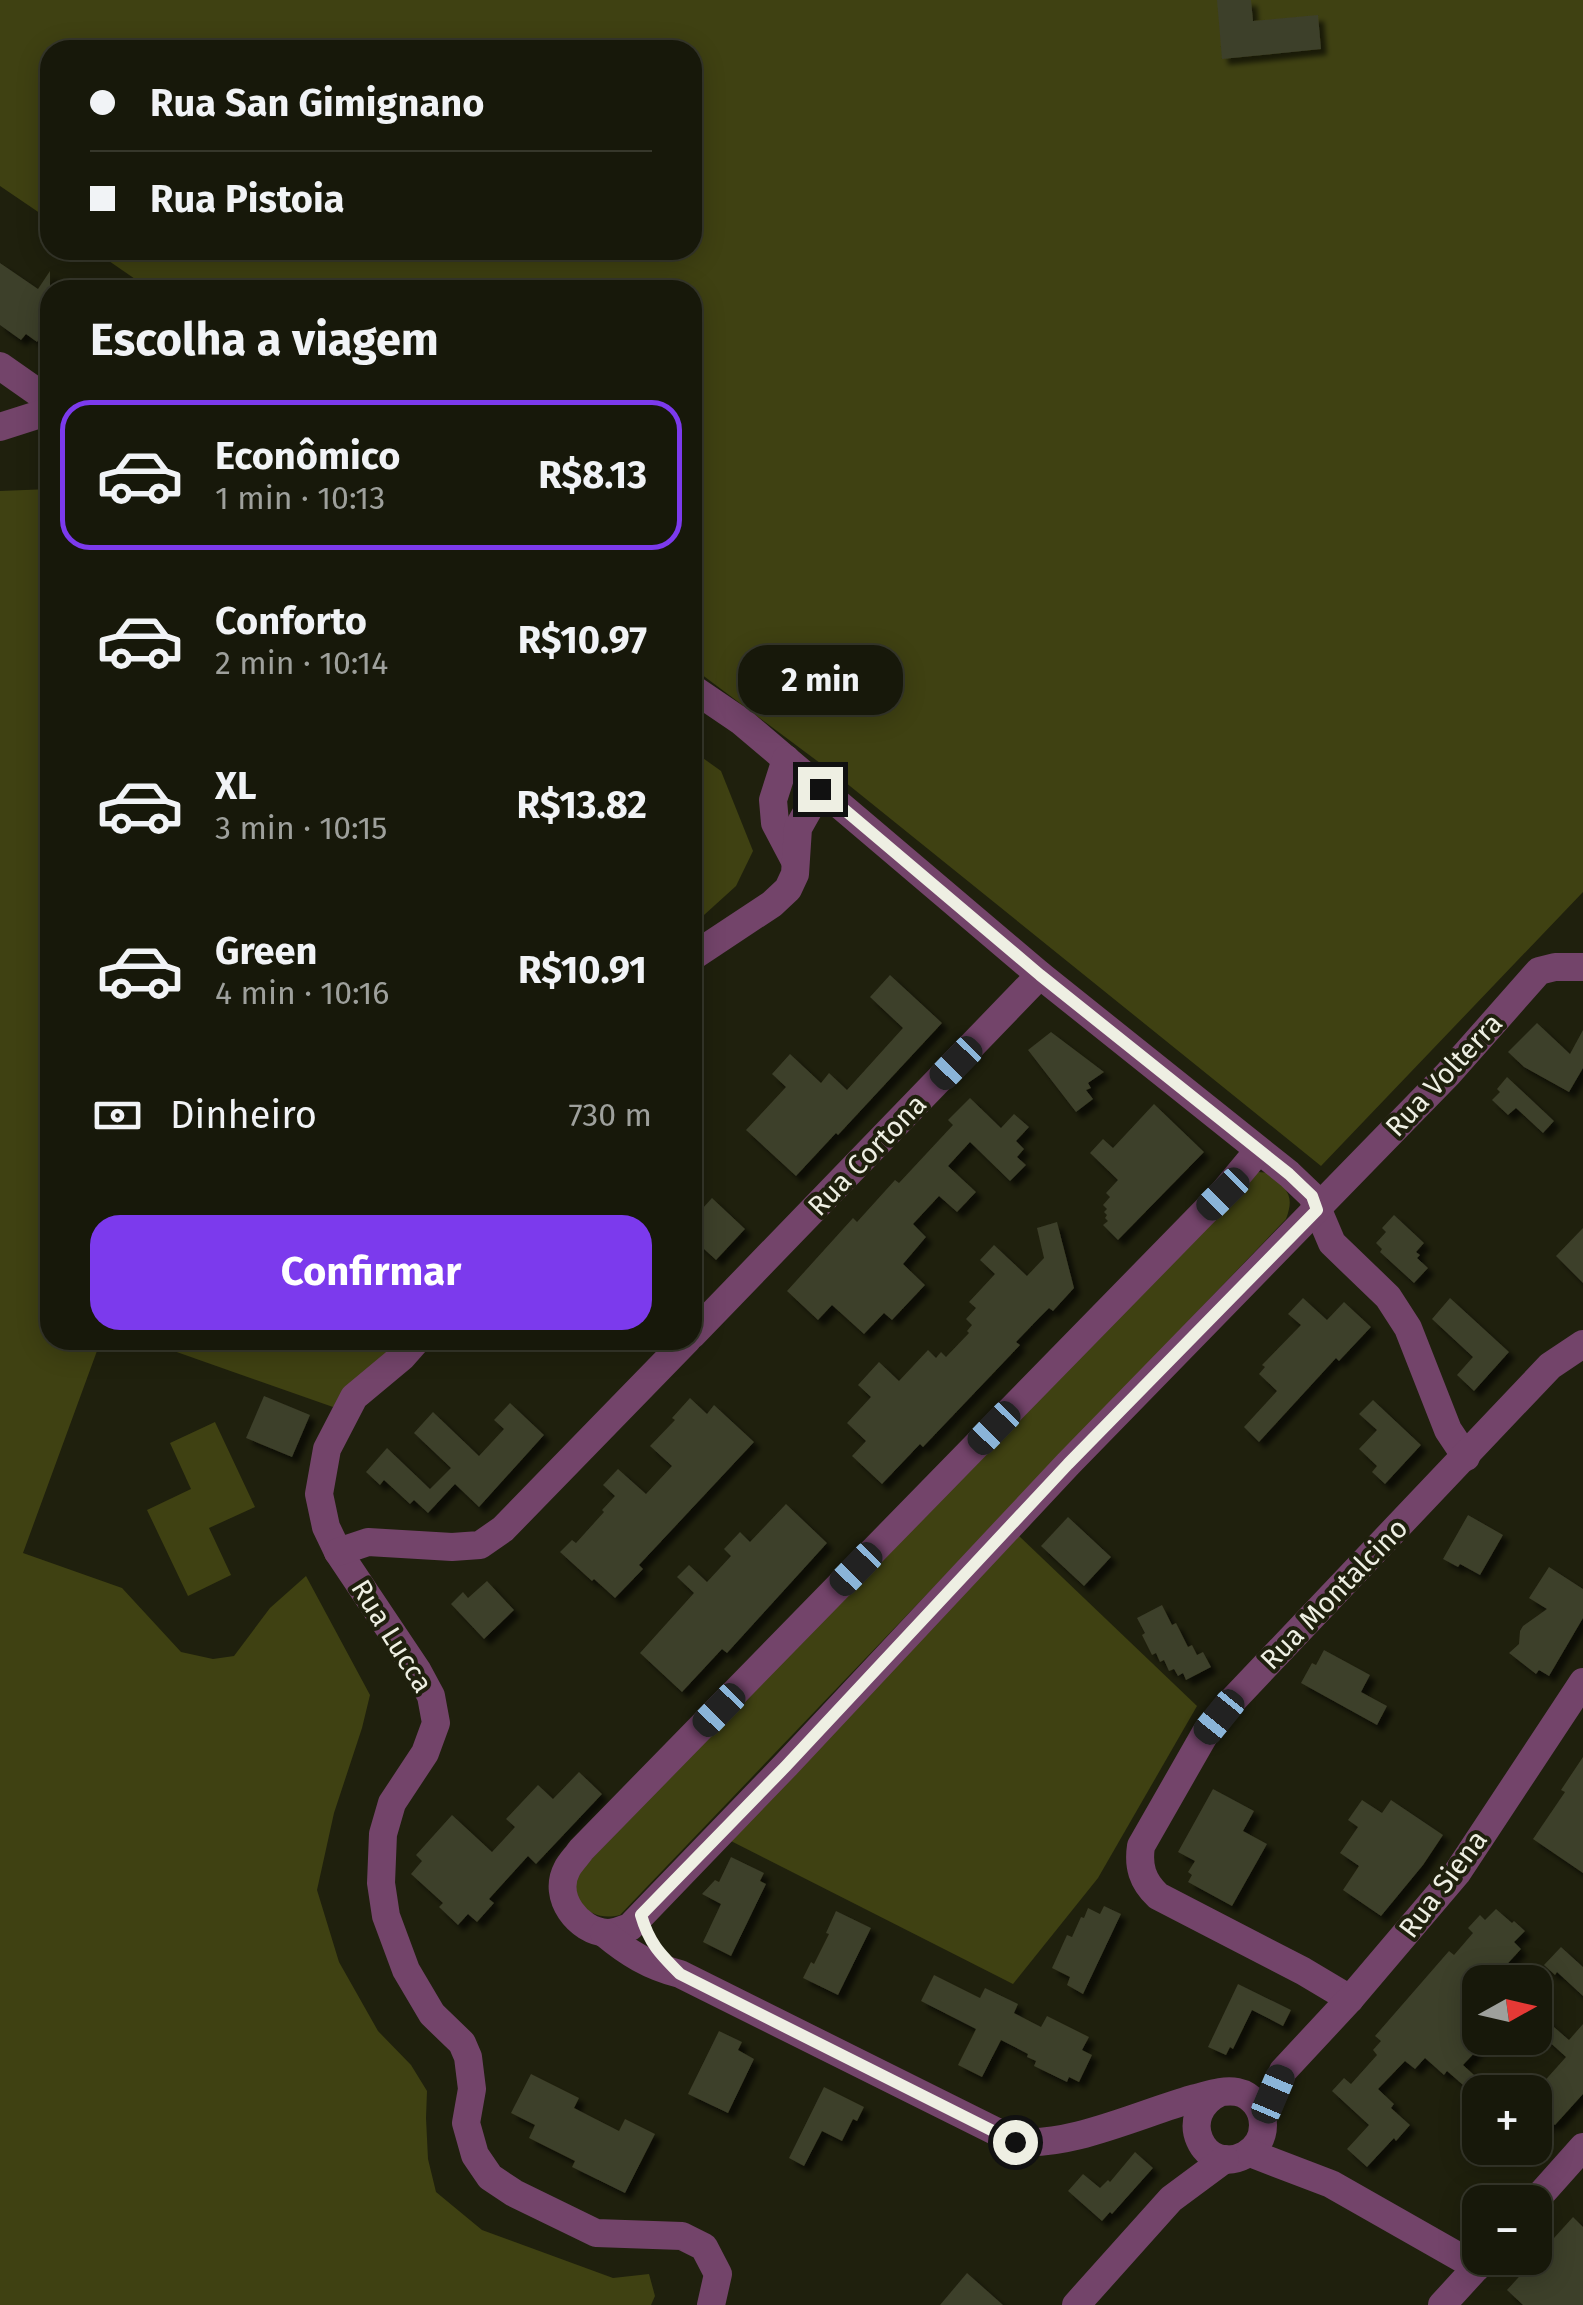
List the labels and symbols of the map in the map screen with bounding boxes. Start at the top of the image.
callout: 2 min [738,644,902,714]
route end [798,767,843,812]
street label: Rua Volterra [1379,1007,1509,1143]
car [924,1031,988,1095]
street label: Rua Cortona [801,1087,933,1223]
car [1191,1162,1255,1226]
car [962,1396,1026,1460]
street label: Rua Montalcino [1254,1512,1414,1676]
car [824,1537,888,1601]
street label: Rua Lucca [344,1573,440,1699]
car [687,1678,751,1742]
car [1188,1684,1250,1750]
street label: Rua Siena [1392,1824,1494,1944]
north arrow [1462,1965,1552,2055]
car [1247,2061,1299,2127]
route start [993,2120,1038,2165]

